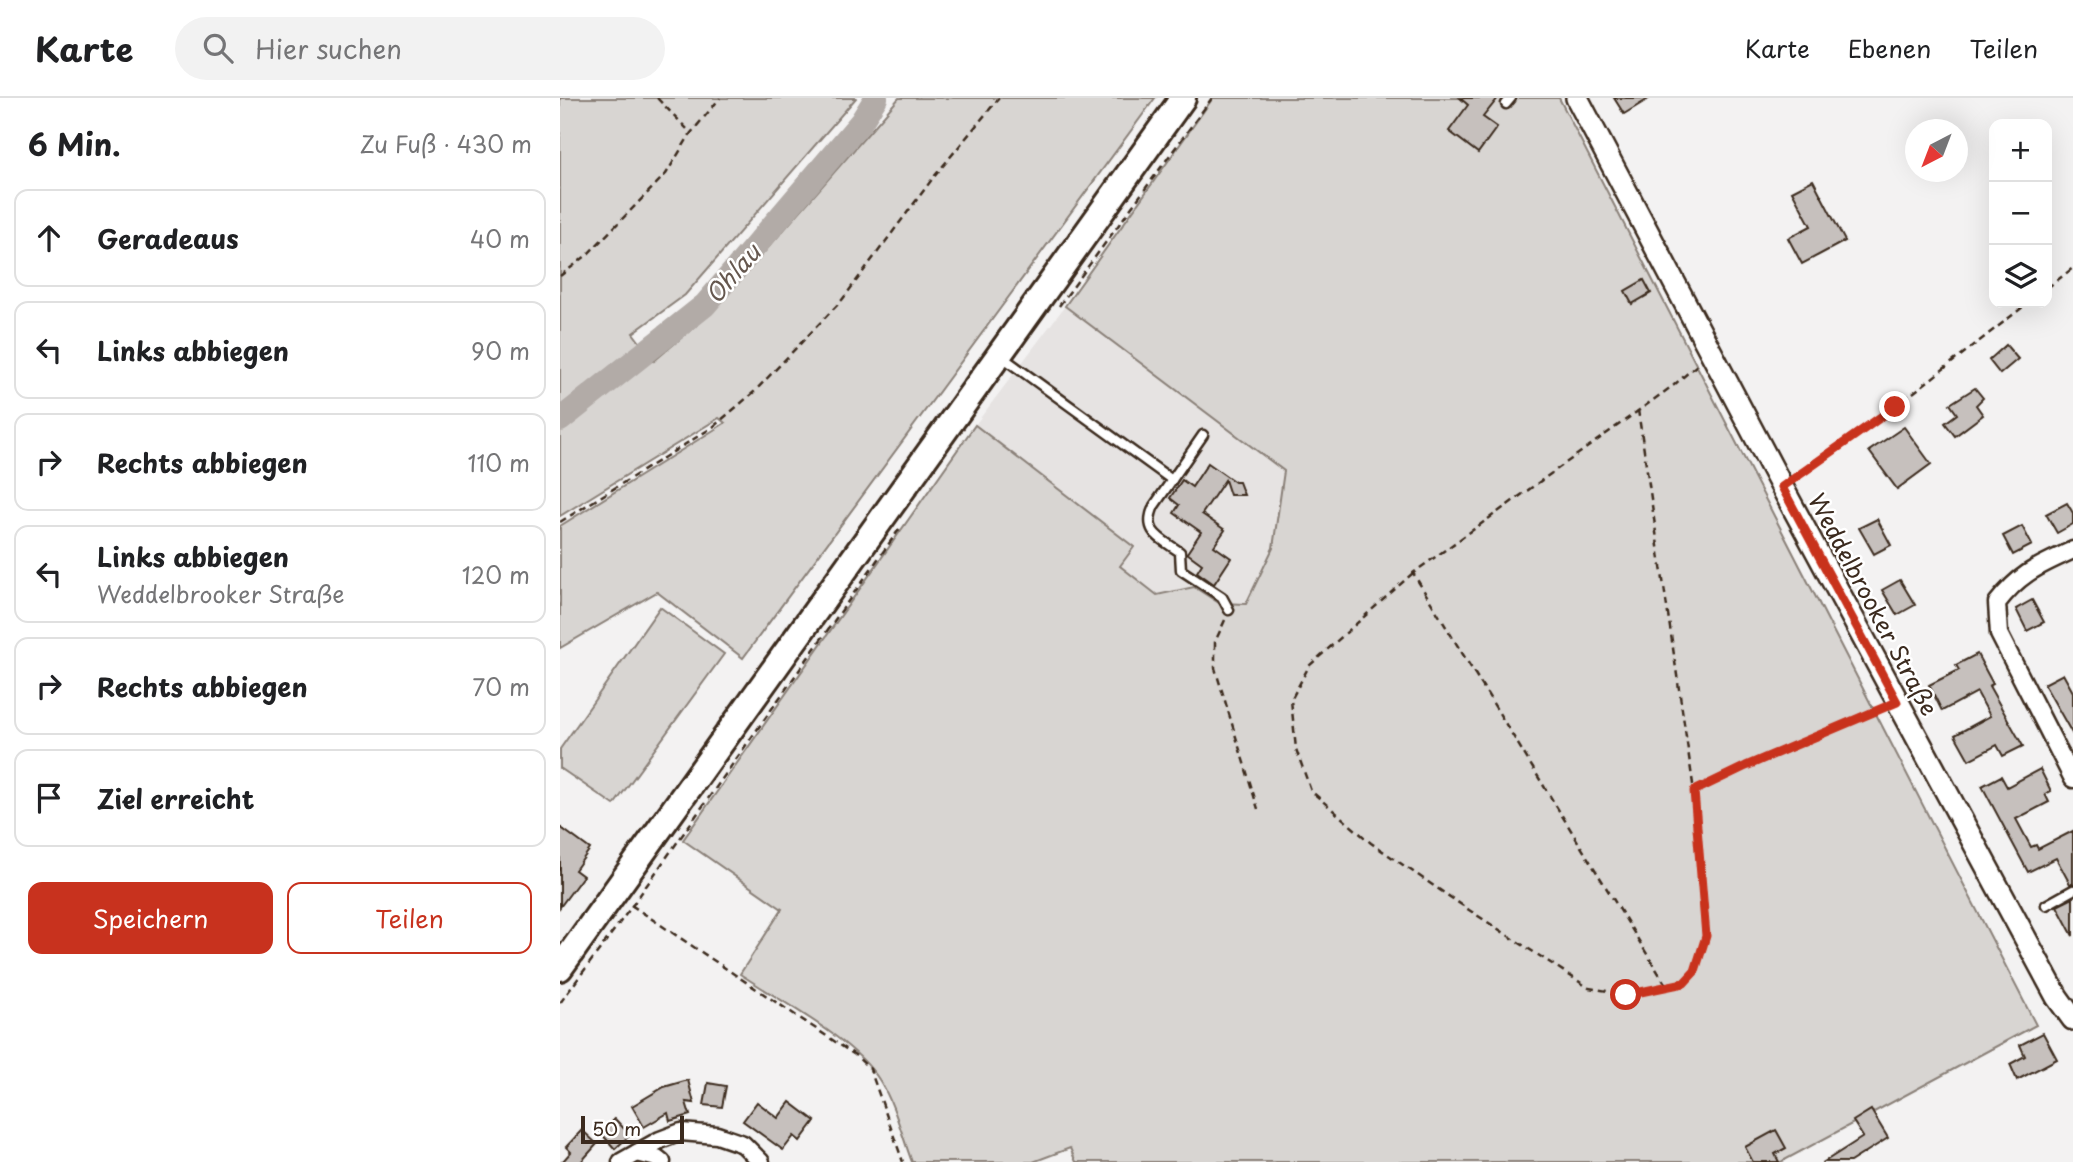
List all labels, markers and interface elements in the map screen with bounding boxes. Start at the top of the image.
search box [175,17,665,80]
text: Karte [35,23,133,73]
icon: search [199,29,237,67]
text: Hier suchen [255,29,402,68]
text: Karte [1745,30,1810,66]
text: Ebenen [1848,30,1931,66]
text: Teilen [1969,30,2038,66]
north arrow [1905,119,1968,182]
map controls [1989,119,2052,308]
button: + [1989,119,2052,182]
text: 6 Min. [28,121,121,166]
text: Zu Fuß · 430 m [360,126,532,161]
button: − [1989,182,2052,245]
icon: ahead [30,219,68,257]
text: Geradeaus [97,219,239,258]
text: 40 m [470,221,530,256]
water label: Ohlau [696,234,769,311]
button: layers [1989,245,2052,308]
icon: left [30,331,68,369]
text: Links abbiegen [97,331,289,370]
text: 90 m [471,333,530,368]
route end [1879,391,1910,422]
icon: right [30,443,68,481]
text: Rechts abbiegen [97,443,308,482]
text: 110 m [468,445,530,480]
street label: Weddelbrooker Straße [1800,487,1948,721]
text: Links abbiegen [97,537,289,576]
icon: left [30,555,68,593]
text: 120 m [462,557,530,592]
text: Weddelbrooker Straße [97,576,344,611]
icon: right [30,667,68,705]
text: Rechts abbiegen [97,667,308,706]
text: 70 m [472,669,530,704]
icon: arrive [30,779,68,817]
text: Ziel erreicht [97,779,255,818]
button: Speichern [28,882,273,954]
button: Teilen [287,882,532,954]
route start [1610,979,1641,1010]
scale bar [581,1113,684,1145]
text: 50 m [592,1114,641,1142]

